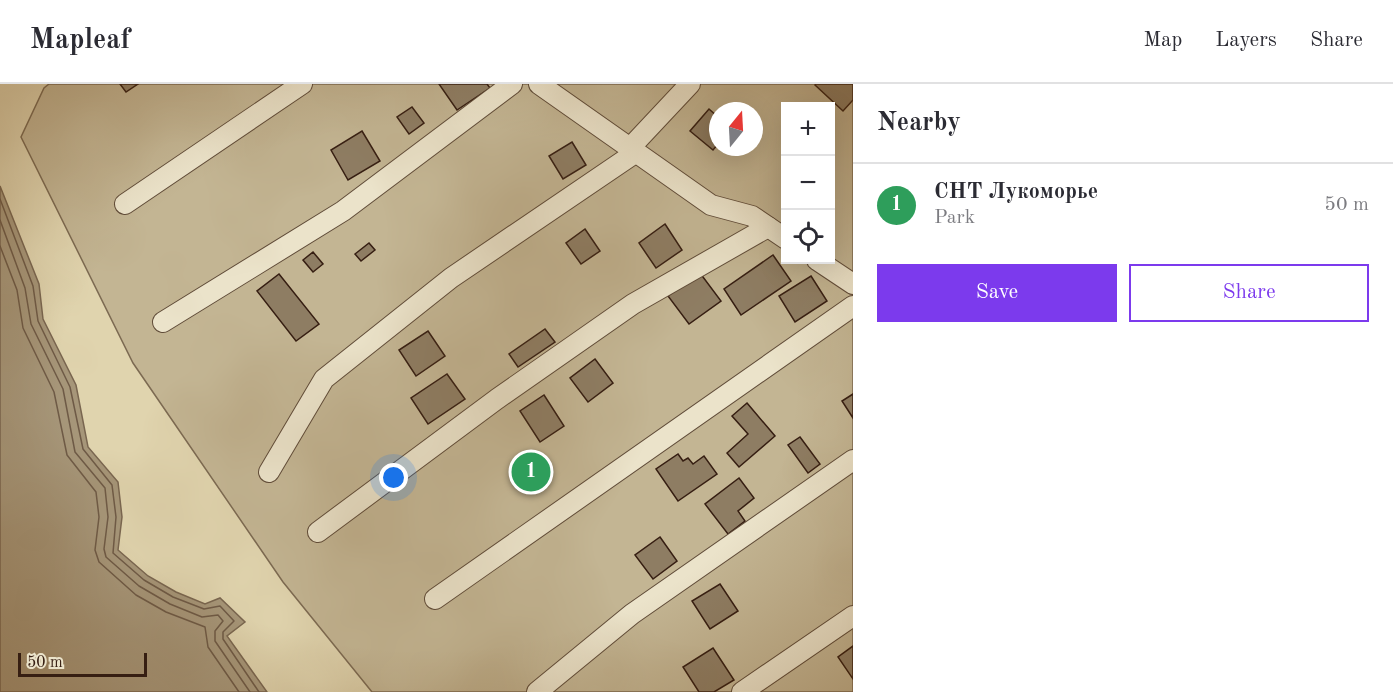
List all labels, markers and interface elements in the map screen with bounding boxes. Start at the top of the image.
text: Mapleaf [30,27,130,55]
text: Map [1143,30,1182,51]
text: Layers [1215,30,1277,51]
text: Share [1310,30,1363,51]
north arrow [709,102,763,156]
map controls [781,102,835,264]
button: + [781,102,835,156]
text: Nearby [877,110,961,136]
button: − [781,156,835,210]
text: СНТ Лукоморье [934,181,1098,203]
text: 1 [891,195,902,215]
text: 50 m [1324,195,1369,215]
text: Park [934,208,975,228]
button: locate [781,210,835,264]
button: Save [877,264,1117,322]
button: Share [1129,264,1369,322]
pin: 1 [512,450,550,494]
your location [379,463,408,492]
scale bar [18,650,147,678]
text: 50 m [27,655,63,671]

